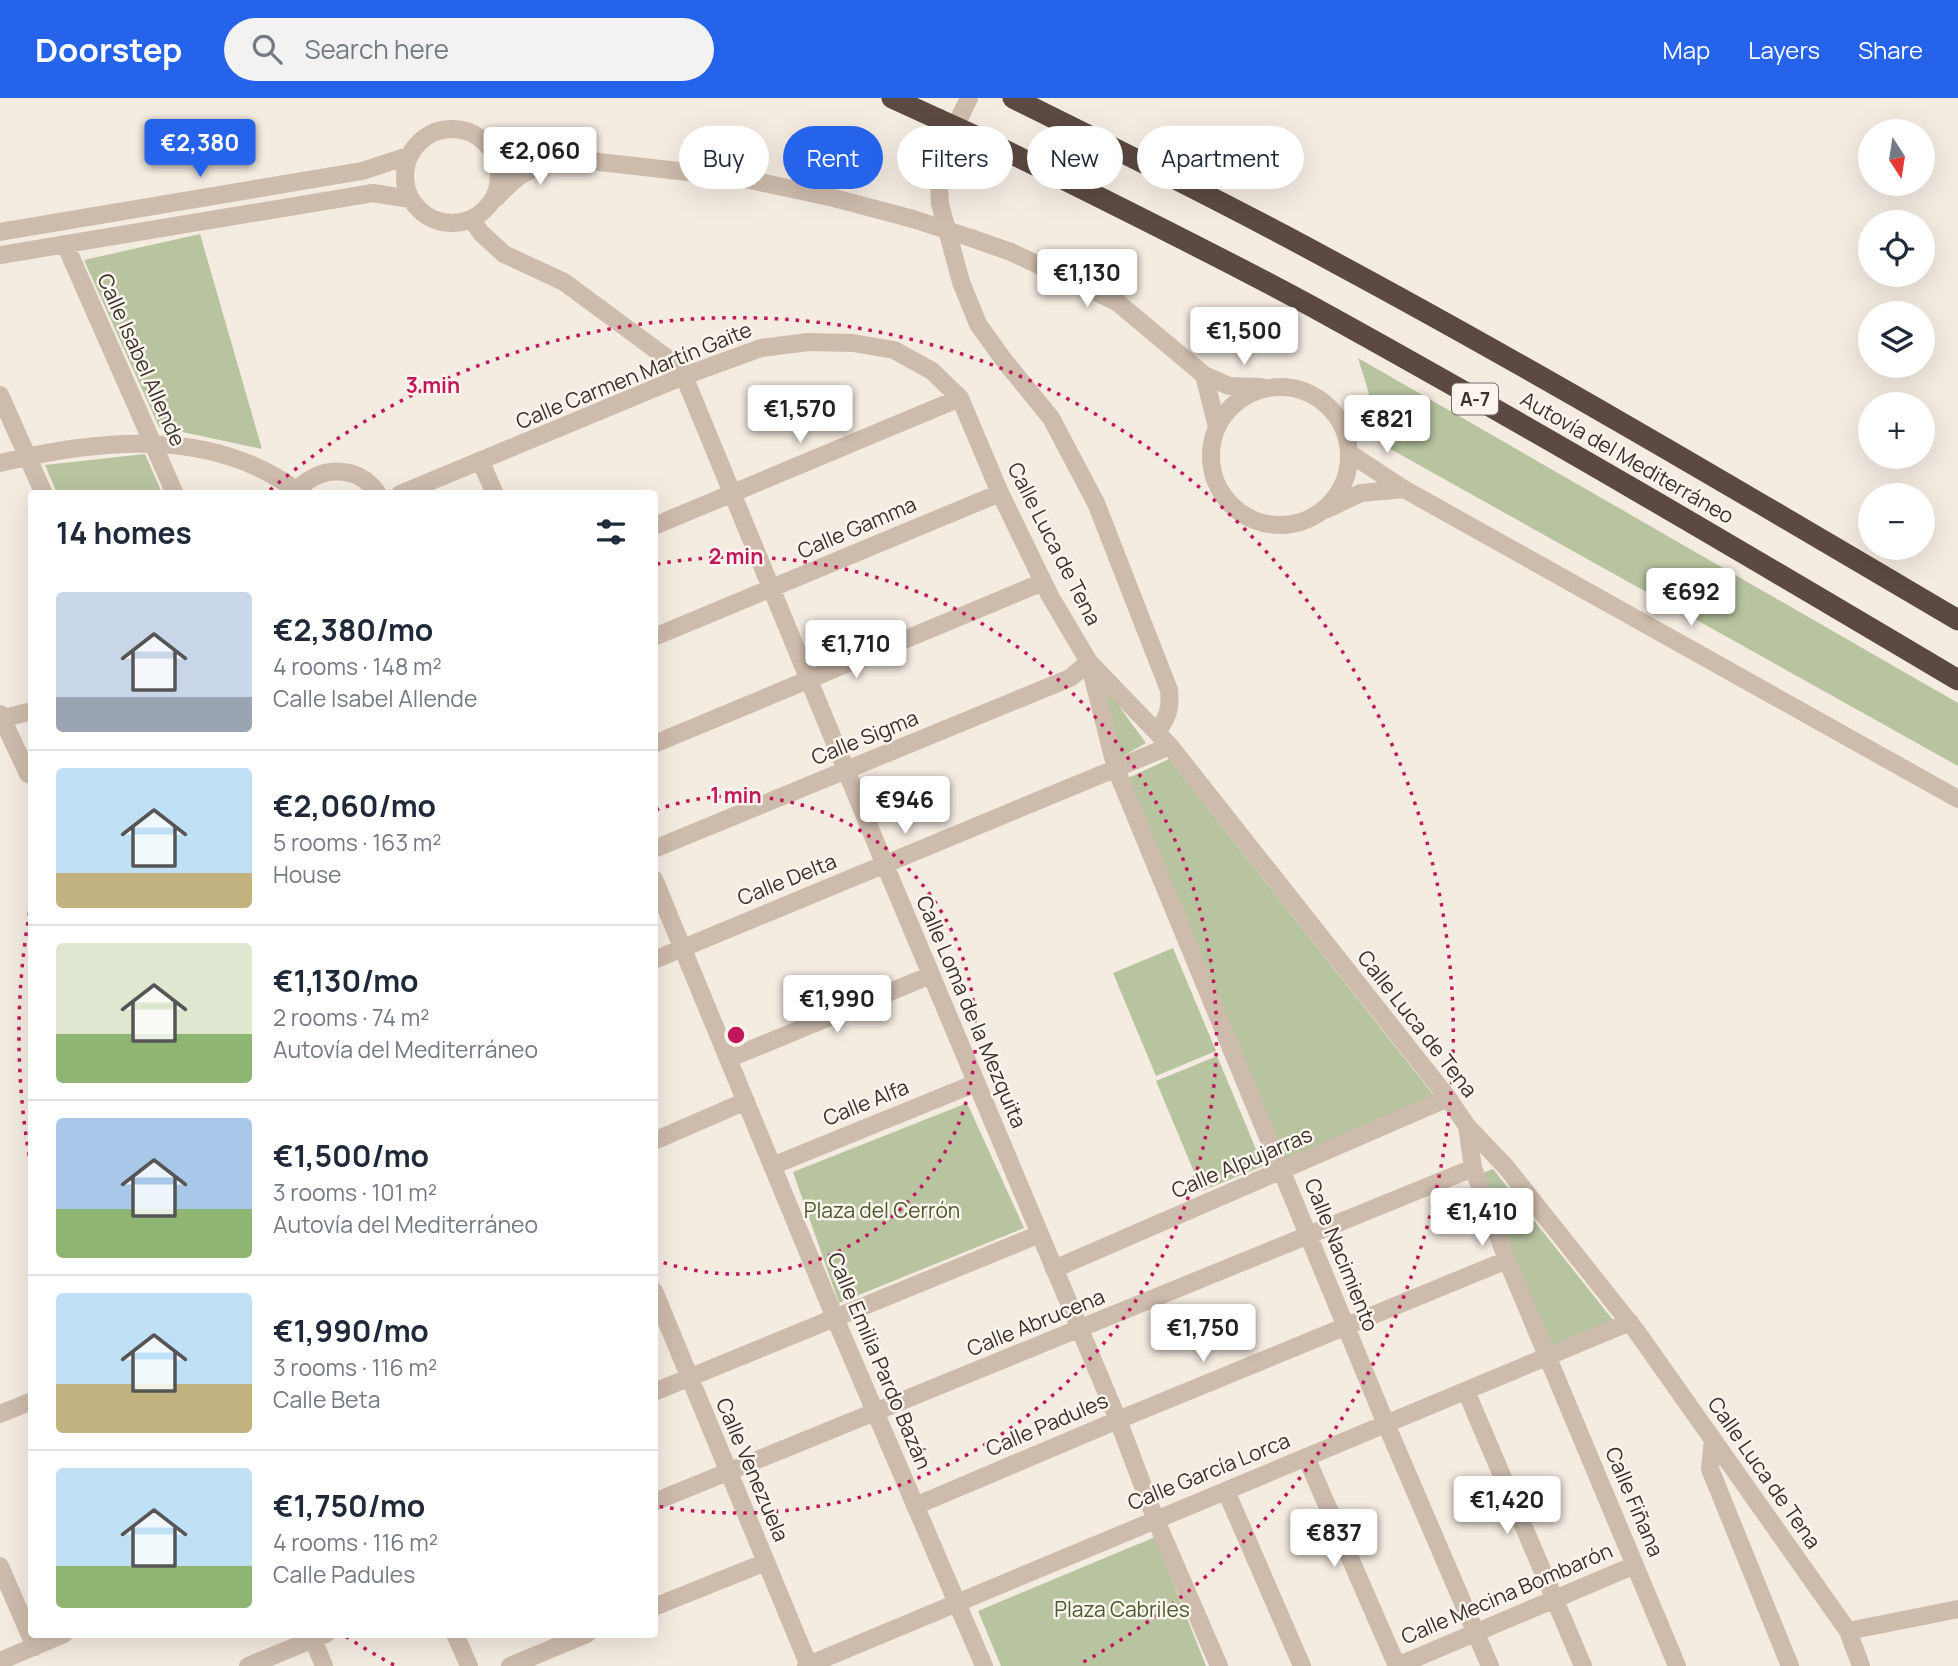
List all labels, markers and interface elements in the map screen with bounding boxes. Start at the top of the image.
search box [224,18,714,81]
text: Doorstep [35,27,182,72]
icon: search [248,30,286,68]
text: Search here [304,31,449,67]
text: Map [1663,33,1710,66]
text: Layers [1748,33,1820,66]
text: Share [1858,33,1923,66]
north arrow [1858,119,1936,196]
map controls [1858,119,1935,560]
pin: €2,380 [143,120,257,179]
text: €2,380 [161,126,239,158]
chip: Buy [679,126,769,189]
chip: Rent [783,126,883,189]
chip: Filters [897,126,1013,189]
chip: New [1027,126,1123,189]
chip: Apartment [1137,126,1304,189]
pin: €2,060 [483,127,597,187]
text: €2,060 [500,134,580,166]
button: locate [1858,210,1935,287]
pin: €1,130 [1030,250,1144,309]
text: €1,130 [1053,256,1121,288]
street label: Calle Isabel Allende [91,269,193,451]
button: layers [1858,301,1935,378]
pin: €1,500 [1187,308,1301,367]
text: €1,500 [1206,314,1282,346]
street label: Calle Carmen Martín Gaite [511,315,756,435]
text: 3 min [406,371,460,399]
road number: A-7 [1452,384,1498,414]
street label: Autovía del Mediterráneo [1516,384,1739,530]
pin: €1,570 [743,386,857,445]
text: €1,570 [764,392,836,424]
button: + [1858,392,1935,469]
pin: €821 [1346,396,1428,455]
text: €821 [1360,402,1414,434]
street label: Calle Luca de Tena [1002,457,1108,630]
button: − [1858,483,1935,560]
street label: Calle Gamma [793,489,920,565]
text: 14 homes [56,512,192,553]
icon: filters [592,513,630,551]
text: 2 min [709,542,763,570]
pin: €692 [1650,568,1732,628]
text: €692 [1662,575,1720,607]
text: €2,380/mo [273,609,433,650]
icon: home [112,620,196,704]
pin: €1,710 [799,620,913,680]
text: €1,710 [821,627,891,659]
text: 4 rooms · 148 m² [273,650,442,682]
text: Calle Isabel Allende [273,682,477,714]
street label: Calle Sigma [807,703,922,771]
pin: €946 [864,776,946,836]
text: 1 min [710,781,762,809]
text: €946 [876,783,934,815]
text: €2,060/mo [273,785,436,826]
icon: home [112,796,196,880]
text: 5 rooms · 163 m² [273,826,441,858]
street label: Calle Delta [733,847,840,912]
text: House [273,858,342,890]
street label: Calle Loma de la Mezquita [910,891,1034,1132]
street label: Calle Luca de Tena [1352,944,1484,1103]
text: €1,130/mo [273,960,419,1001]
icon: home [112,971,196,1055]
pin: €1,990 [780,976,894,1035]
text: €1,990 [799,982,875,1014]
text: 2 rooms · 74 m² [273,1001,429,1033]
centre of rings [724,1023,748,1047]
text: Autovía del Mediterráneo [273,1033,538,1065]
street label: Calle Alfa [819,1072,913,1132]
street label: Calle Alpujarras [1167,1120,1316,1204]
text: €1,500/mo [273,1135,429,1176]
icon: home [112,1146,196,1230]
street label: Calle Nacimiento [1298,1174,1385,1335]
text: 3 rooms · 101 m² [273,1176,437,1208]
pin: €1,410 [1425,1188,1539,1248]
text: €1,410 [1446,1195,1518,1227]
park label: Plaza del Cerrón [804,1196,960,1224]
text: Autovía del Mediterráneo [273,1208,538,1240]
street label: Calle Emilia Pardo Bazán [822,1248,938,1473]
street label: Calle Abrucena [963,1282,1109,1362]
pin: €1,750 [1146,1304,1260,1364]
text: €1,990/mo [273,1310,429,1351]
text: €1,750 [1167,1311,1239,1343]
icon: home [112,1321,196,1405]
text: 3 rooms · 116 m² [273,1351,437,1383]
text: Calle Beta [273,1383,381,1415]
street label: Calle Padules [981,1386,1112,1462]
street label: Calle Luca de Tena [1702,1391,1828,1554]
street label: Calle Venezuela [710,1394,796,1546]
street label: Calle García Lorca [1123,1426,1294,1516]
street label: Calle Fiñana [1599,1442,1671,1561]
pin: €1,420 [1450,1476,1564,1536]
text: €1,420 [1470,1483,1544,1515]
text: €1,750/mo [273,1485,425,1526]
icon: home [112,1496,196,1580]
pin: €837 [1293,1510,1375,1569]
text: €837 [1306,1516,1362,1548]
text: 4 rooms · 116 m² [273,1526,438,1558]
street label: Calle Mecina Bombarón [1397,1536,1617,1650]
text: Calle Padules [273,1558,415,1590]
park label: Plaza Cabriles [1054,1595,1190,1623]

